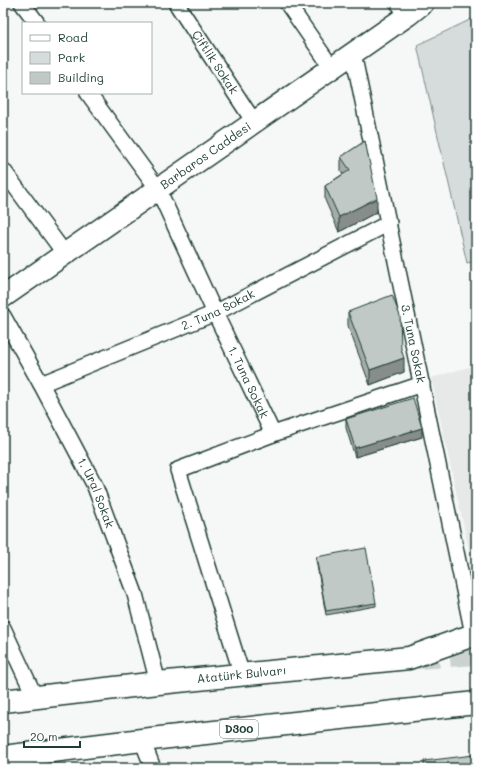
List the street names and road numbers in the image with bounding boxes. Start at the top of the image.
street label: Çiftlik Sokak [189,27,243,97]
street label: Barbaros Caddesi [157,118,254,192]
street label: 2. Tuna Sokak [179,285,257,333]
street label: 3. Tuna Sokak [398,303,430,384]
street label: 1. Tuna Sokak [225,343,273,420]
street label: 1. Ural Sokak [74,454,119,530]
street label: Atatürk Bulvarı [196,661,287,686]
road number: D300 [220,720,258,738]

